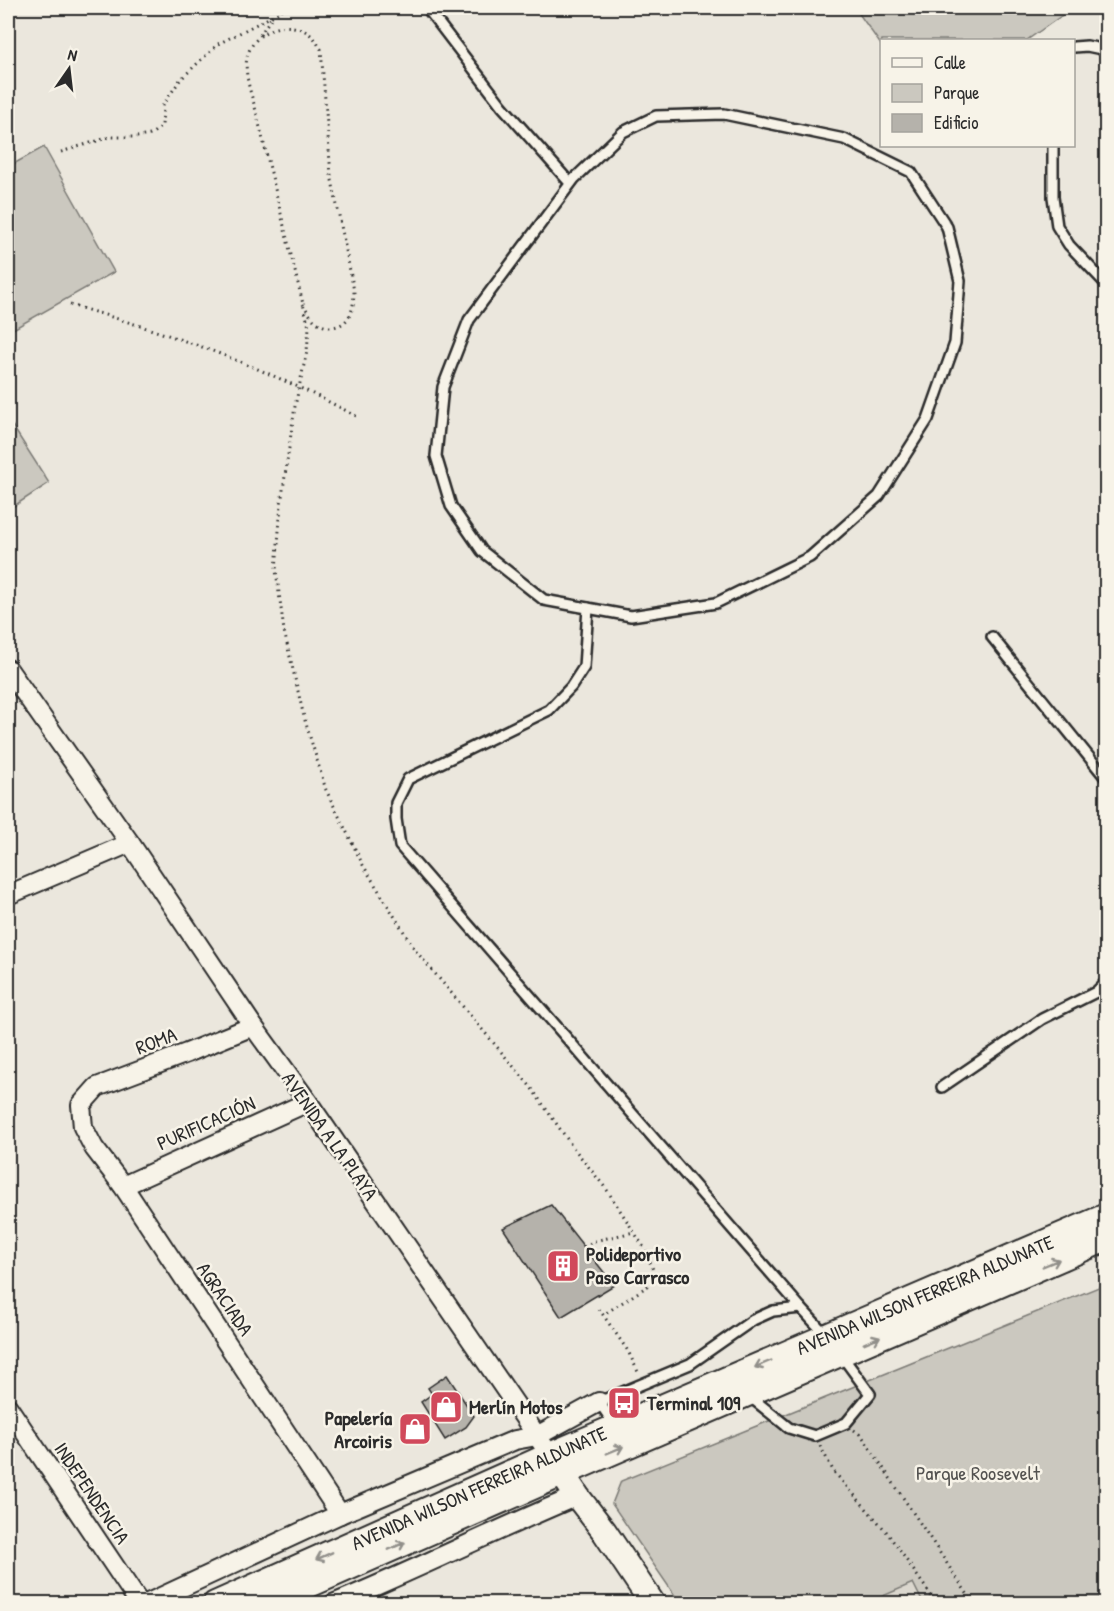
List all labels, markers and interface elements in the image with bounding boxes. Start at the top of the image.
north arrow [39,39,99,99]
legend [880,39,1075,147]
text: N [66,43,80,66]
text: Calle [934,50,966,75]
text: Parque [934,80,979,105]
text: Edificio [934,110,978,135]
street label: ROMA [131,1020,180,1061]
street label: AVENIDA A LA PLAYA [276,1066,385,1205]
street label: PURIFICACIÓN [152,1089,259,1156]
street label: AVENIDA WILSON FERREIRA ALDUNATE [792,1228,1058,1361]
place label: Polideportivo Paso Carrasco [586,1240,689,1290]
building icon: Polideportivo Paso Carrasco [545,1248,581,1284]
street label: AGRACIADA [191,1257,260,1341]
one-way arrow [1041,1257,1059,1268]
one-way arrow [862,1334,880,1345]
one-way arrow [755,1359,773,1370]
bus stop icon: Terminal 109 [606,1385,642,1421]
shop icon: Merlín Motos [428,1389,464,1425]
place label: Terminal 109 [646,1389,741,1416]
place label: Merlín Motos [469,1393,563,1420]
place label: Papelería Arcoiris [325,1404,392,1454]
shop icon: Papelería Arcoiris [397,1411,433,1447]
street label: AVENIDA WILSON FERREIRA ALDUNATE [347,1419,611,1556]
street label: INDEPENDENCIA [48,1437,137,1549]
one-way arrow [606,1444,624,1456]
park label: Parque Roosevelt [916,1459,1041,1486]
one-way arrow [387,1540,405,1552]
one-way arrow [316,1551,334,1562]

